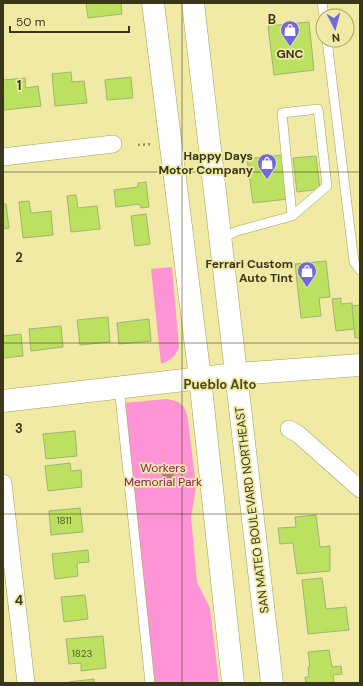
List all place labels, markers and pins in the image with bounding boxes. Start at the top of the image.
shop icon: GNC [279,19,301,47]
place label: GNC [277,46,304,62]
place label: Happy Days Motor Company [158,148,254,178]
shop icon: Happy Days Motor Company [256,152,278,180]
place label: Ferrari Custom Auto Tint [205,256,293,286]
shop icon: Ferrari Custom Auto Tint [296,260,318,288]

